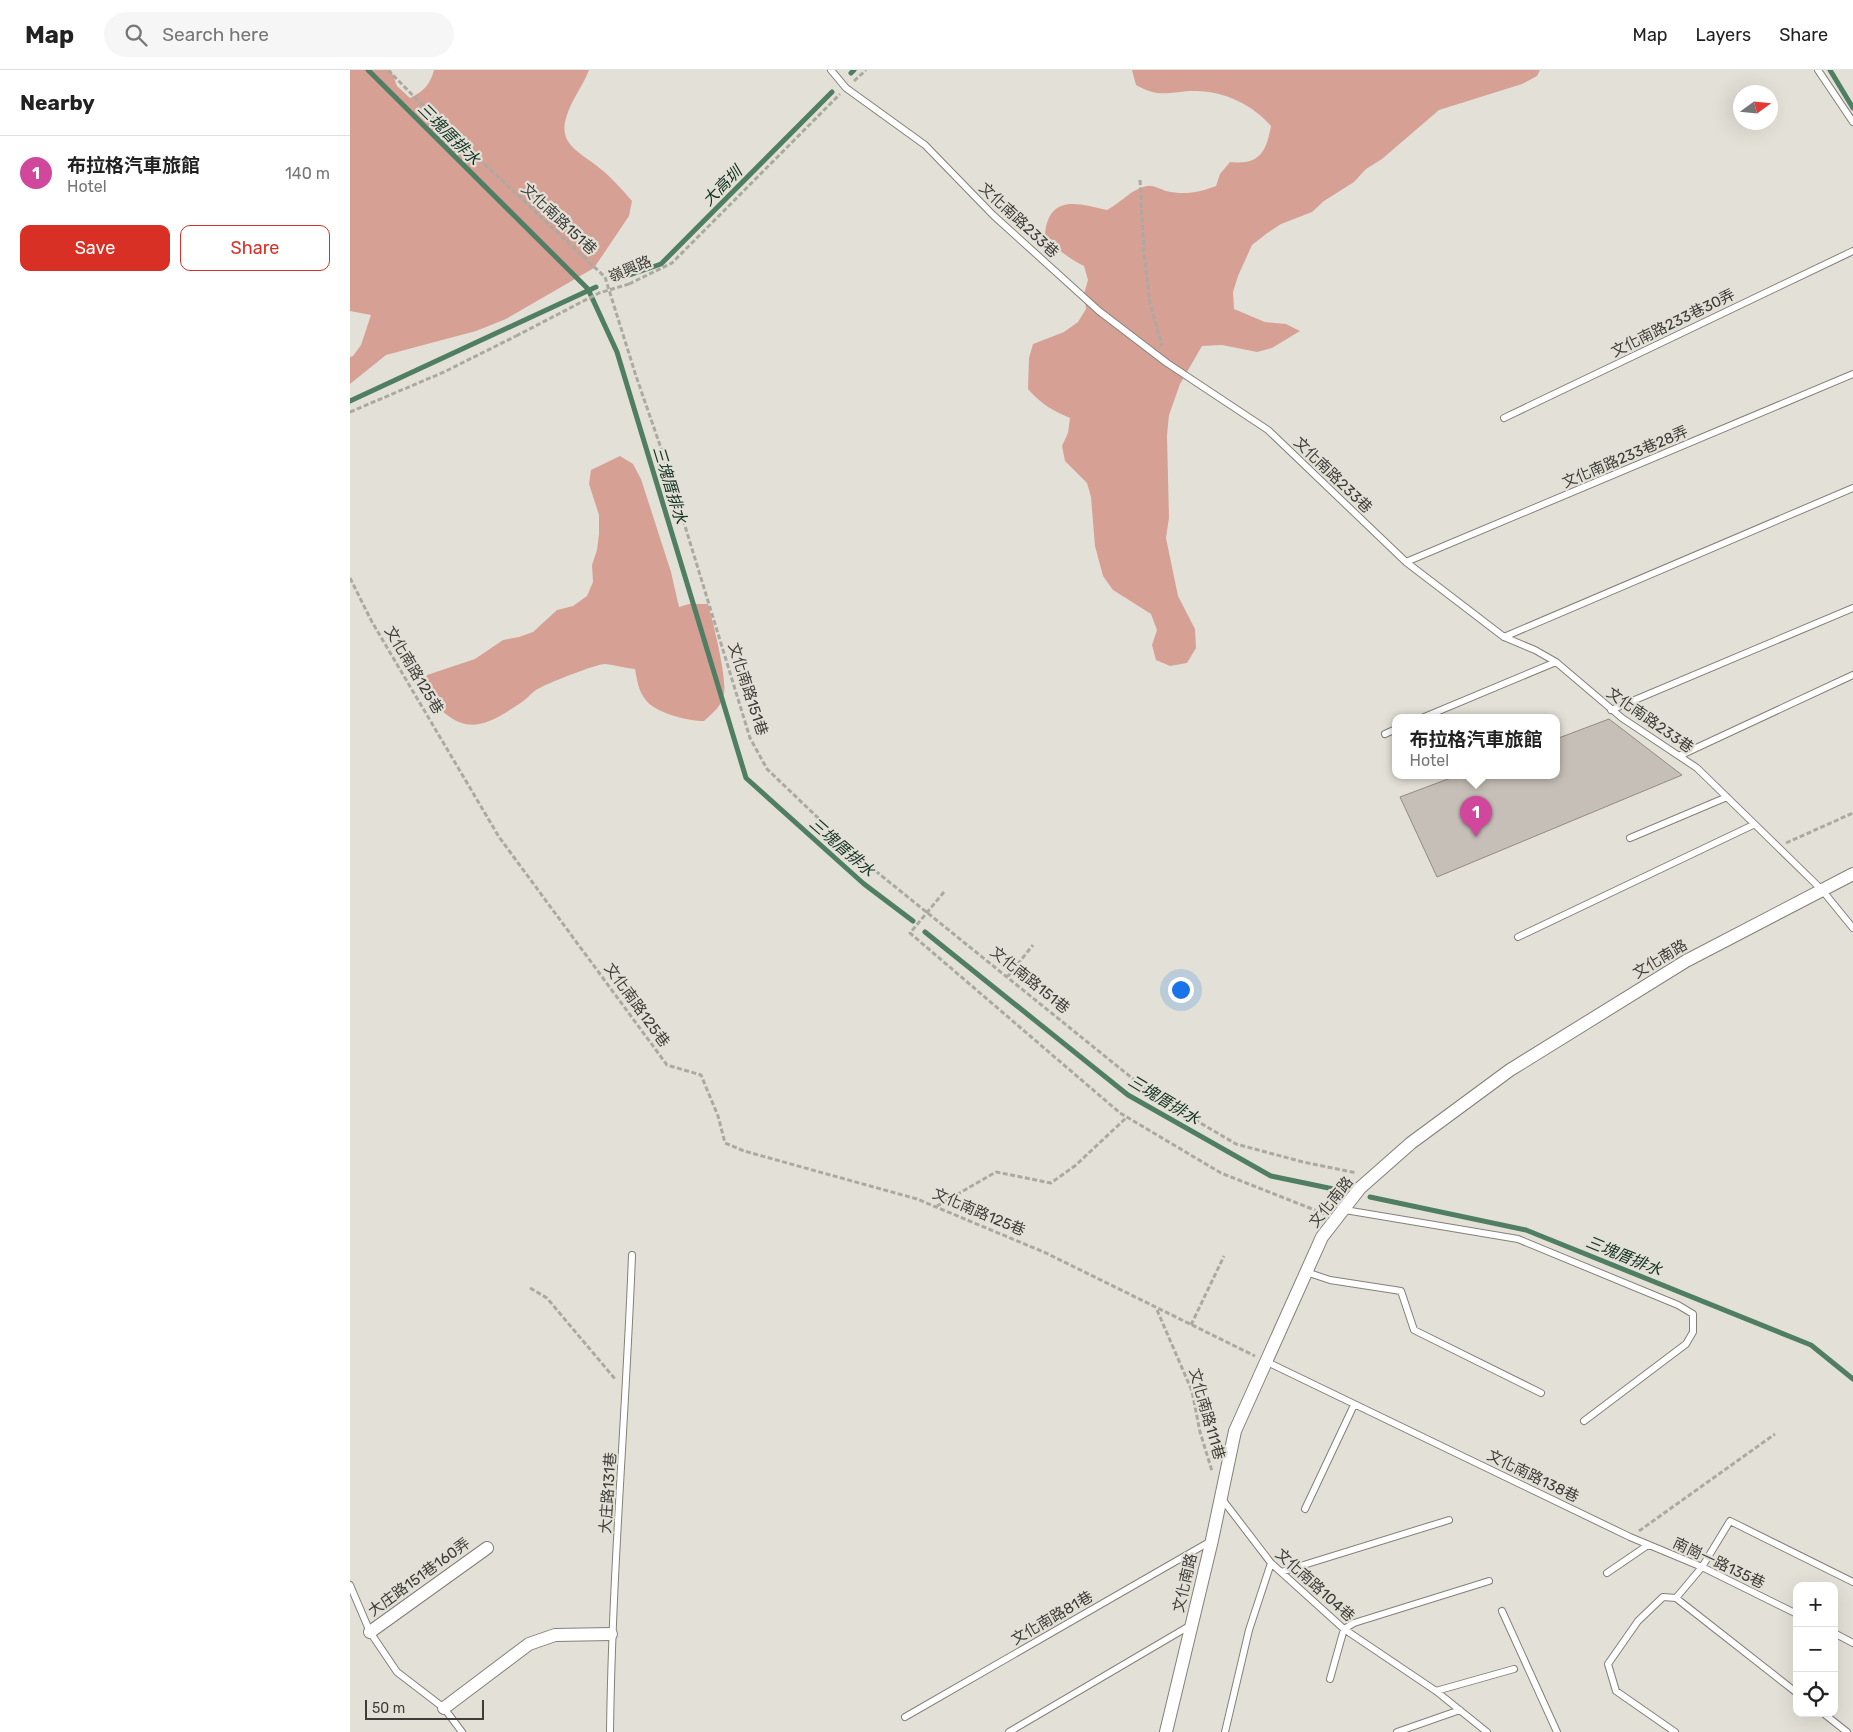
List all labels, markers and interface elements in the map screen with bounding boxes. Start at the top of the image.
search box [104,12,454,57]
text: Map [25,21,74,49]
icon: search [122,21,150,49]
text: Search here [162,23,269,46]
text: Map [1633,24,1668,46]
text: Layers [1696,24,1751,46]
text: Share [1779,24,1828,46]
north arrow [1733,85,1778,130]
text: Nearby [20,90,95,115]
water label: 三塊厝排水 [414,99,485,170]
text: 布拉格汽車旅館 [67,154,200,177]
water label: 大高圳 [698,161,747,210]
text: 1 [32,164,40,183]
text: 140 m [285,164,330,183]
text: Hotel [67,177,107,196]
street label: 文化南路233巷 [976,179,1062,261]
street label: 文化南路151巷 [518,180,600,258]
button: Save [20,225,170,271]
button: Share [180,225,330,271]
street label: 嶺興路 [606,252,654,286]
street label: 文化南路233巷30弄 [1608,285,1738,361]
street label: 文化南路233巷28弄 [1559,422,1691,492]
street label: 文化南路233巷 [1290,433,1376,517]
water label: 三塊厝排水 [649,444,691,527]
street label: 文化南路125巷 [381,623,447,717]
street label: 文化南路151巷 [725,640,771,738]
street label: 文化南路233巷 [1603,683,1697,757]
popup [1392,714,1560,779]
text: 布拉格汽車旅館 [1409,728,1543,751]
text: Hotel [1409,751,1449,770]
pin: 1 [1460,796,1492,837]
water label: 三塊厝排水 [806,814,879,881]
street label: 文化南路 [1630,936,1690,982]
street label: 文化南路151巷 [987,943,1073,1017]
street label: 文化南路125巷 [601,960,673,1050]
your location [1168,977,1194,1003]
water label: 三塊厝排水 [1125,1071,1204,1129]
street label: 文化南路 [1305,1173,1357,1231]
street label: 文化南路125巷 [930,1184,1028,1240]
water label: 三塊厝排水 [1583,1232,1666,1280]
street label: 文化南路111巷 [1185,1366,1229,1462]
street label: 文化南路138巷 [1484,1446,1582,1506]
street label: 大庄路131巷 [596,1452,620,1534]
street label: 大庄路151巷160弄 [365,1534,473,1620]
street label: 南崗一路135巷 [1670,1534,1768,1592]
street label: 文化南路104巷 [1272,1545,1358,1625]
street label: 文化南路 [1169,1552,1201,1614]
map controls [1793,1582,1838,1717]
button: + [1793,1582,1838,1627]
street label: 文化南路81巷 [1008,1587,1096,1649]
button: − [1793,1627,1838,1672]
button: locate [1793,1672,1838,1717]
scale bar [365,1697,484,1720]
text: 50 m [372,1700,405,1717]

